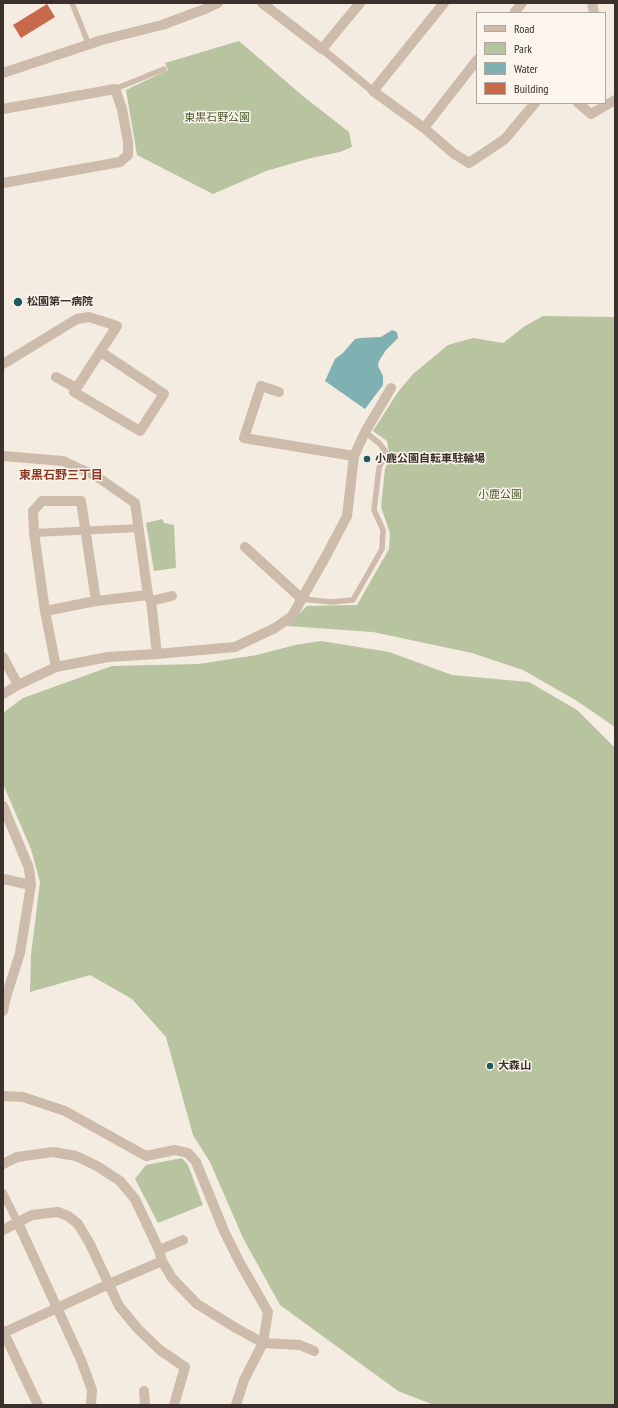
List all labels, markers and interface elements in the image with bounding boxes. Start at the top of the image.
legend [476,12,606,104]
text: Road [514,21,534,36]
text: Park [514,41,532,56]
text: Water [514,61,538,76]
text: Building [514,81,549,96]
park label: 東黒石野公園 [184,111,250,125]
place label: 松園第一病院 [27,295,93,309]
marker: 松園第一病院 [12,296,24,308]
place label: 小鹿公園自転車駐輪場 [375,452,485,466]
marker: 小鹿公園自転車駐輪場 [362,454,372,464]
district label: 東黒石野三丁目 [19,469,103,483]
park label: 小鹿公園 [478,488,522,502]
place label: 大森山 [498,1059,531,1073]
marker: 大森山 [485,1061,495,1071]

